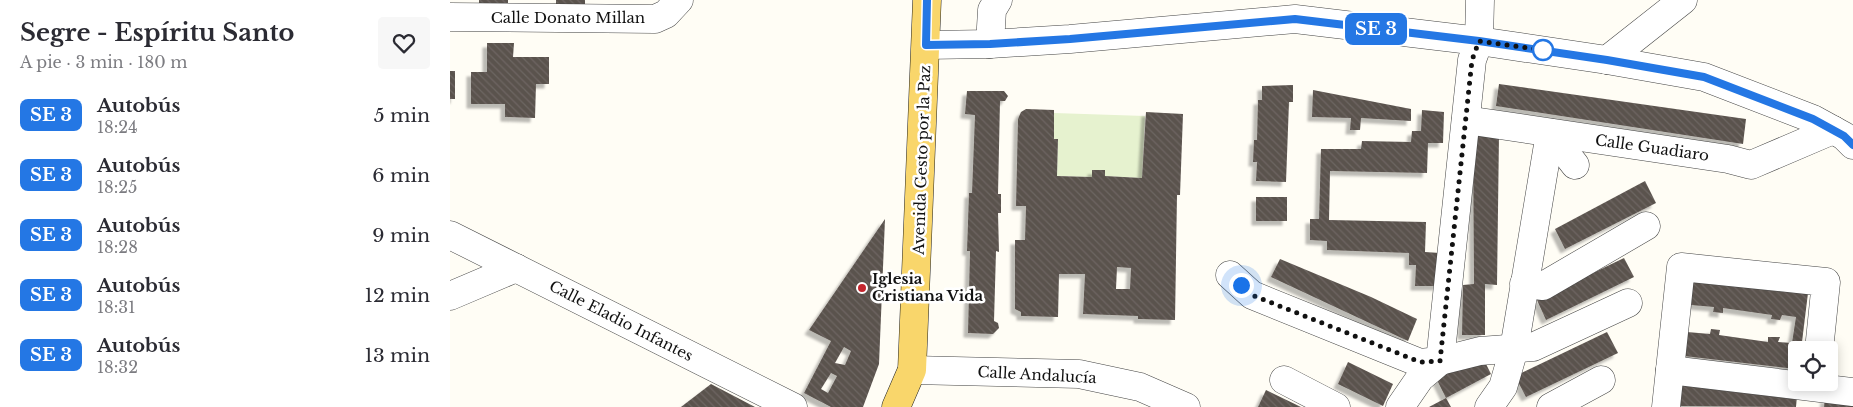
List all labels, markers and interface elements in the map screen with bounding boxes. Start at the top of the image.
street label: Calle Donato Millan [491,8,645,27]
line badge: SE 3 [1341,13,1411,45]
button: heart [378,17,430,69]
text: Segre - Espíritu Santo [20,18,294,47]
text: SE 3 [1355,18,1397,40]
unlabelled marker [1532,39,1554,61]
text: A pie · 3 min · 180 m [20,52,187,72]
street label: Avenida Gesto por la Paz [909,65,934,256]
text: Autobús [97,94,180,117]
text: SE 3 [30,104,72,126]
text: 5 min [374,104,430,127]
text: 18:24 [97,117,138,137]
street label: Calle Guadiaro [1594,130,1710,165]
text: Autobús [97,154,180,177]
text: SE 3 [30,164,72,186]
text: 6 min [372,164,430,187]
text: 18:25 [97,177,137,197]
text: Autobús [97,214,180,237]
text: SE 3 [30,224,72,246]
text: 9 min [372,224,430,247]
text: 18:28 [97,237,138,257]
place label: Iglesia Cristiana Vida [872,269,984,305]
your location [1229,273,1254,298]
text: Autobús [97,274,180,297]
street label: Calle Eladio Infantes [546,276,696,365]
marker: Iglesia Cristiana Vida [856,282,868,294]
text: SE 3 [30,284,72,306]
text: 12 min [364,284,430,307]
text: 18:31 [97,297,135,317]
text: Autobús [97,334,180,357]
map controls [1788,341,1838,391]
button: locate [1788,341,1838,391]
text: SE 3 [30,344,72,366]
text: 13 min [364,344,430,367]
text: 18:32 [97,357,138,377]
street label: Calle Andalucía [977,362,1098,387]

